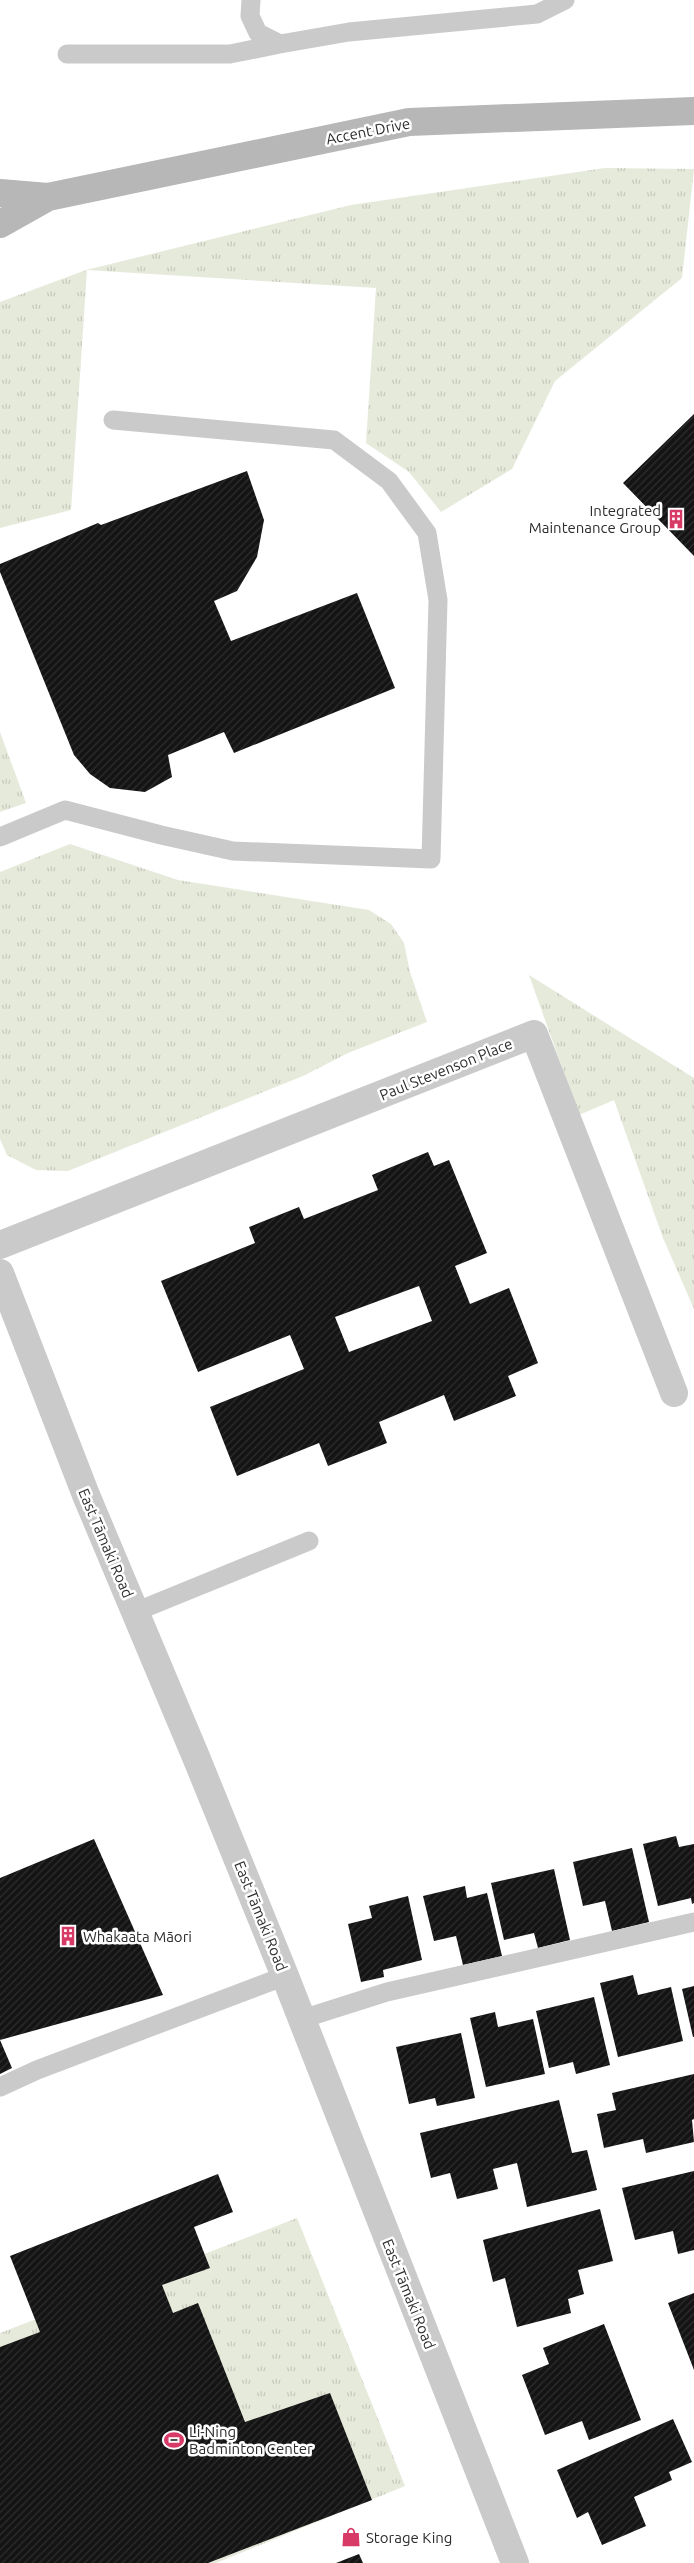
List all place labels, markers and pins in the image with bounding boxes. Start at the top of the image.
place label: Integrated Maintenance Group [529,502,661,536]
building icon: Integrated Maintenance Group [665,508,687,530]
building icon: Whakaata Māori [57,1925,79,1947]
place label: Whakaata Māori [83,1928,192,1945]
place label: Li-Ning Badminton Center [189,2423,313,2457]
sports icon: Li-Ning Badminton Center [163,2429,185,2451]
shop icon: Storage King [340,2526,362,2548]
place label: Storage King [366,2529,453,2546]

